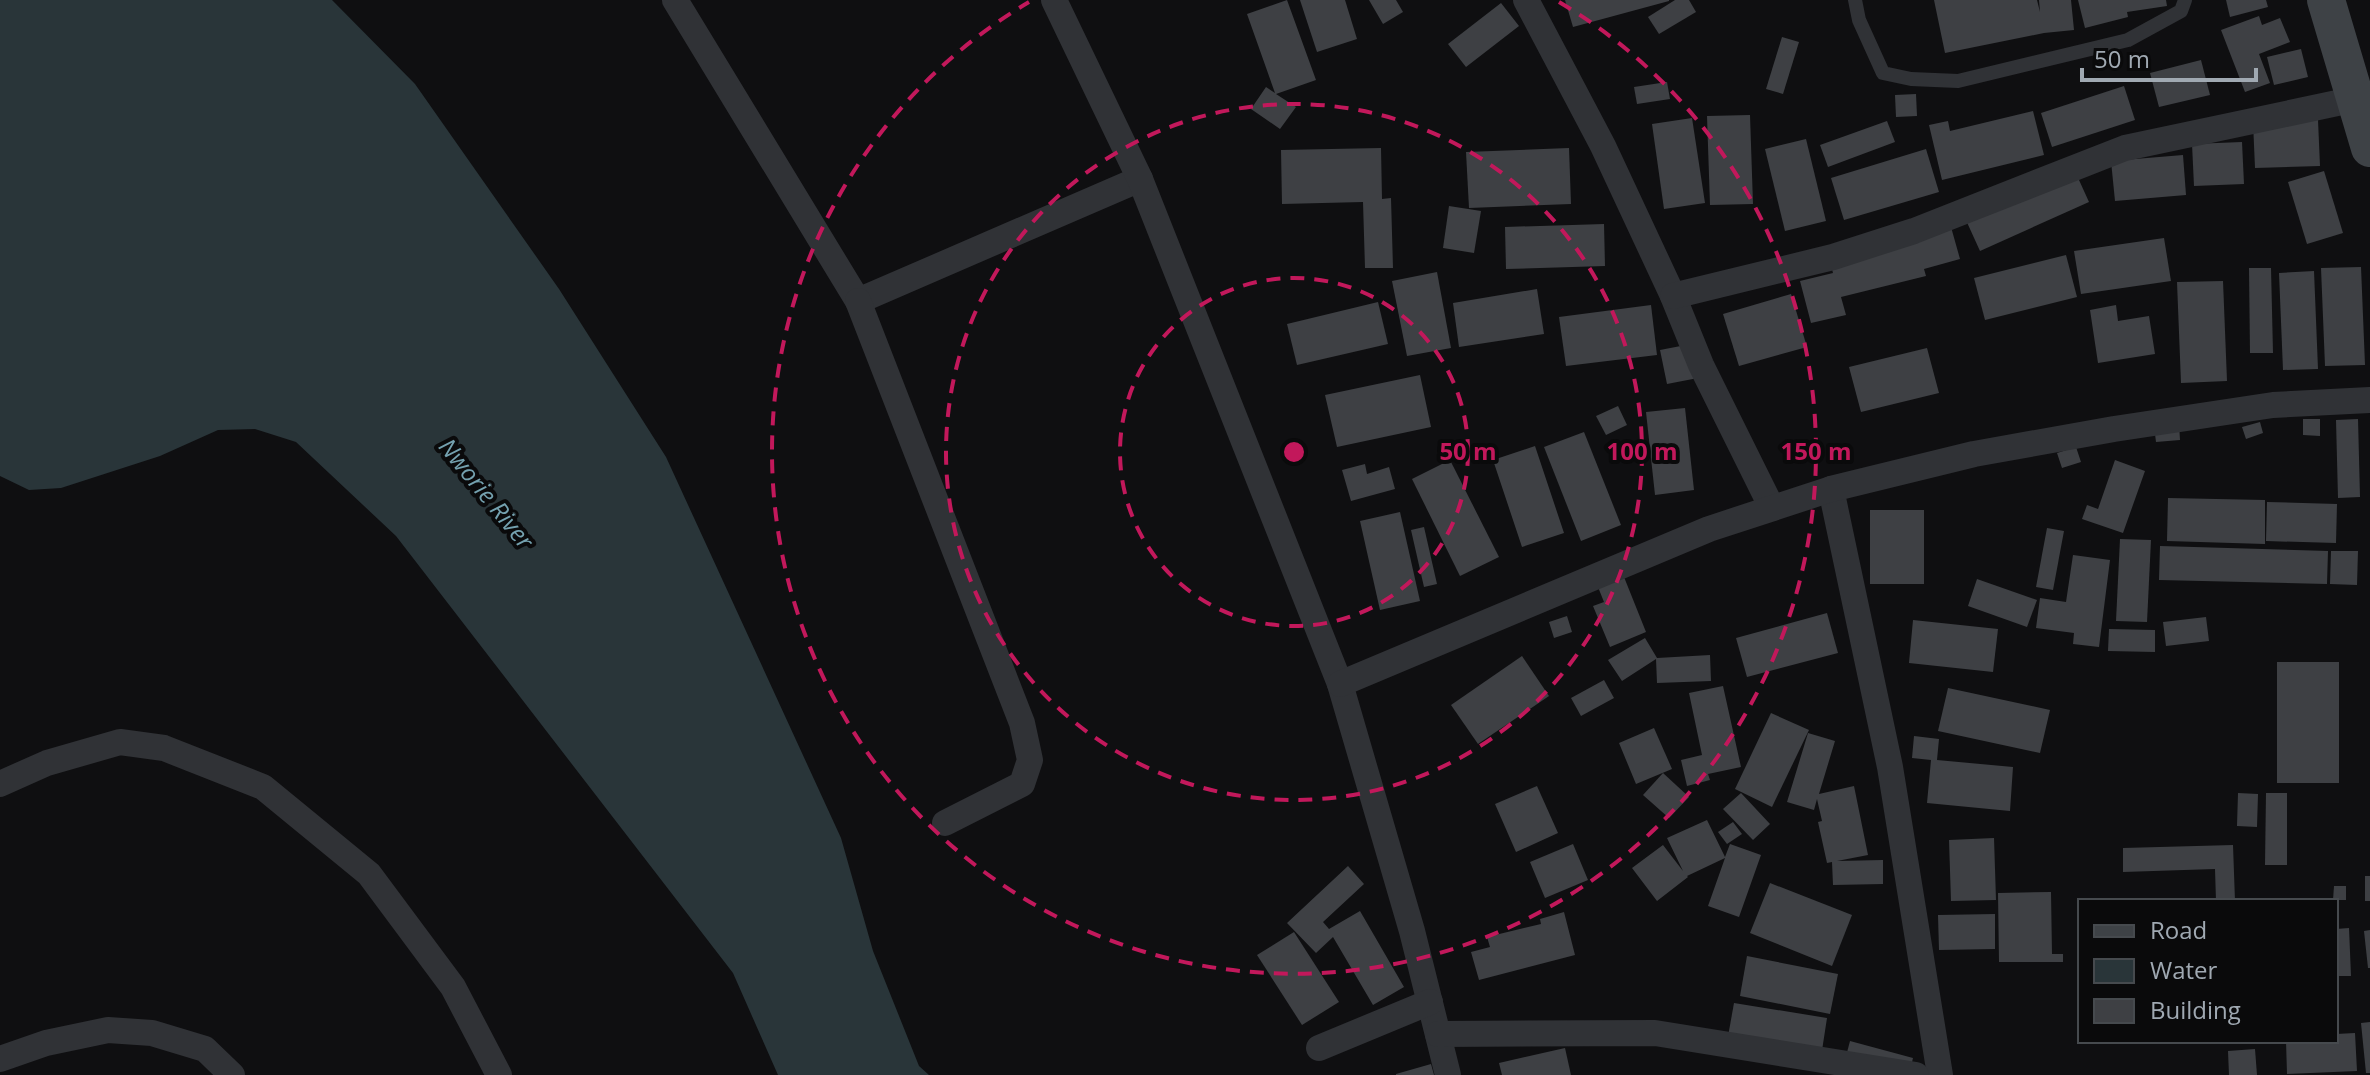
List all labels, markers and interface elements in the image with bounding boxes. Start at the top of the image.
scale bar [2082,32,2256,82]
text: 50 m [2094,42,2150,75]
water label: Nworie River [432,431,543,556]
text: 50 m [1439,434,1497,467]
text: 100 m [1607,434,1677,467]
text: 150 m [1781,434,1851,467]
centre of rings [1280,438,1308,466]
legend [2078,899,2338,1043]
text: Road [2150,913,2207,946]
text: Water [2150,953,2218,986]
text: Building [2150,993,2241,1026]

